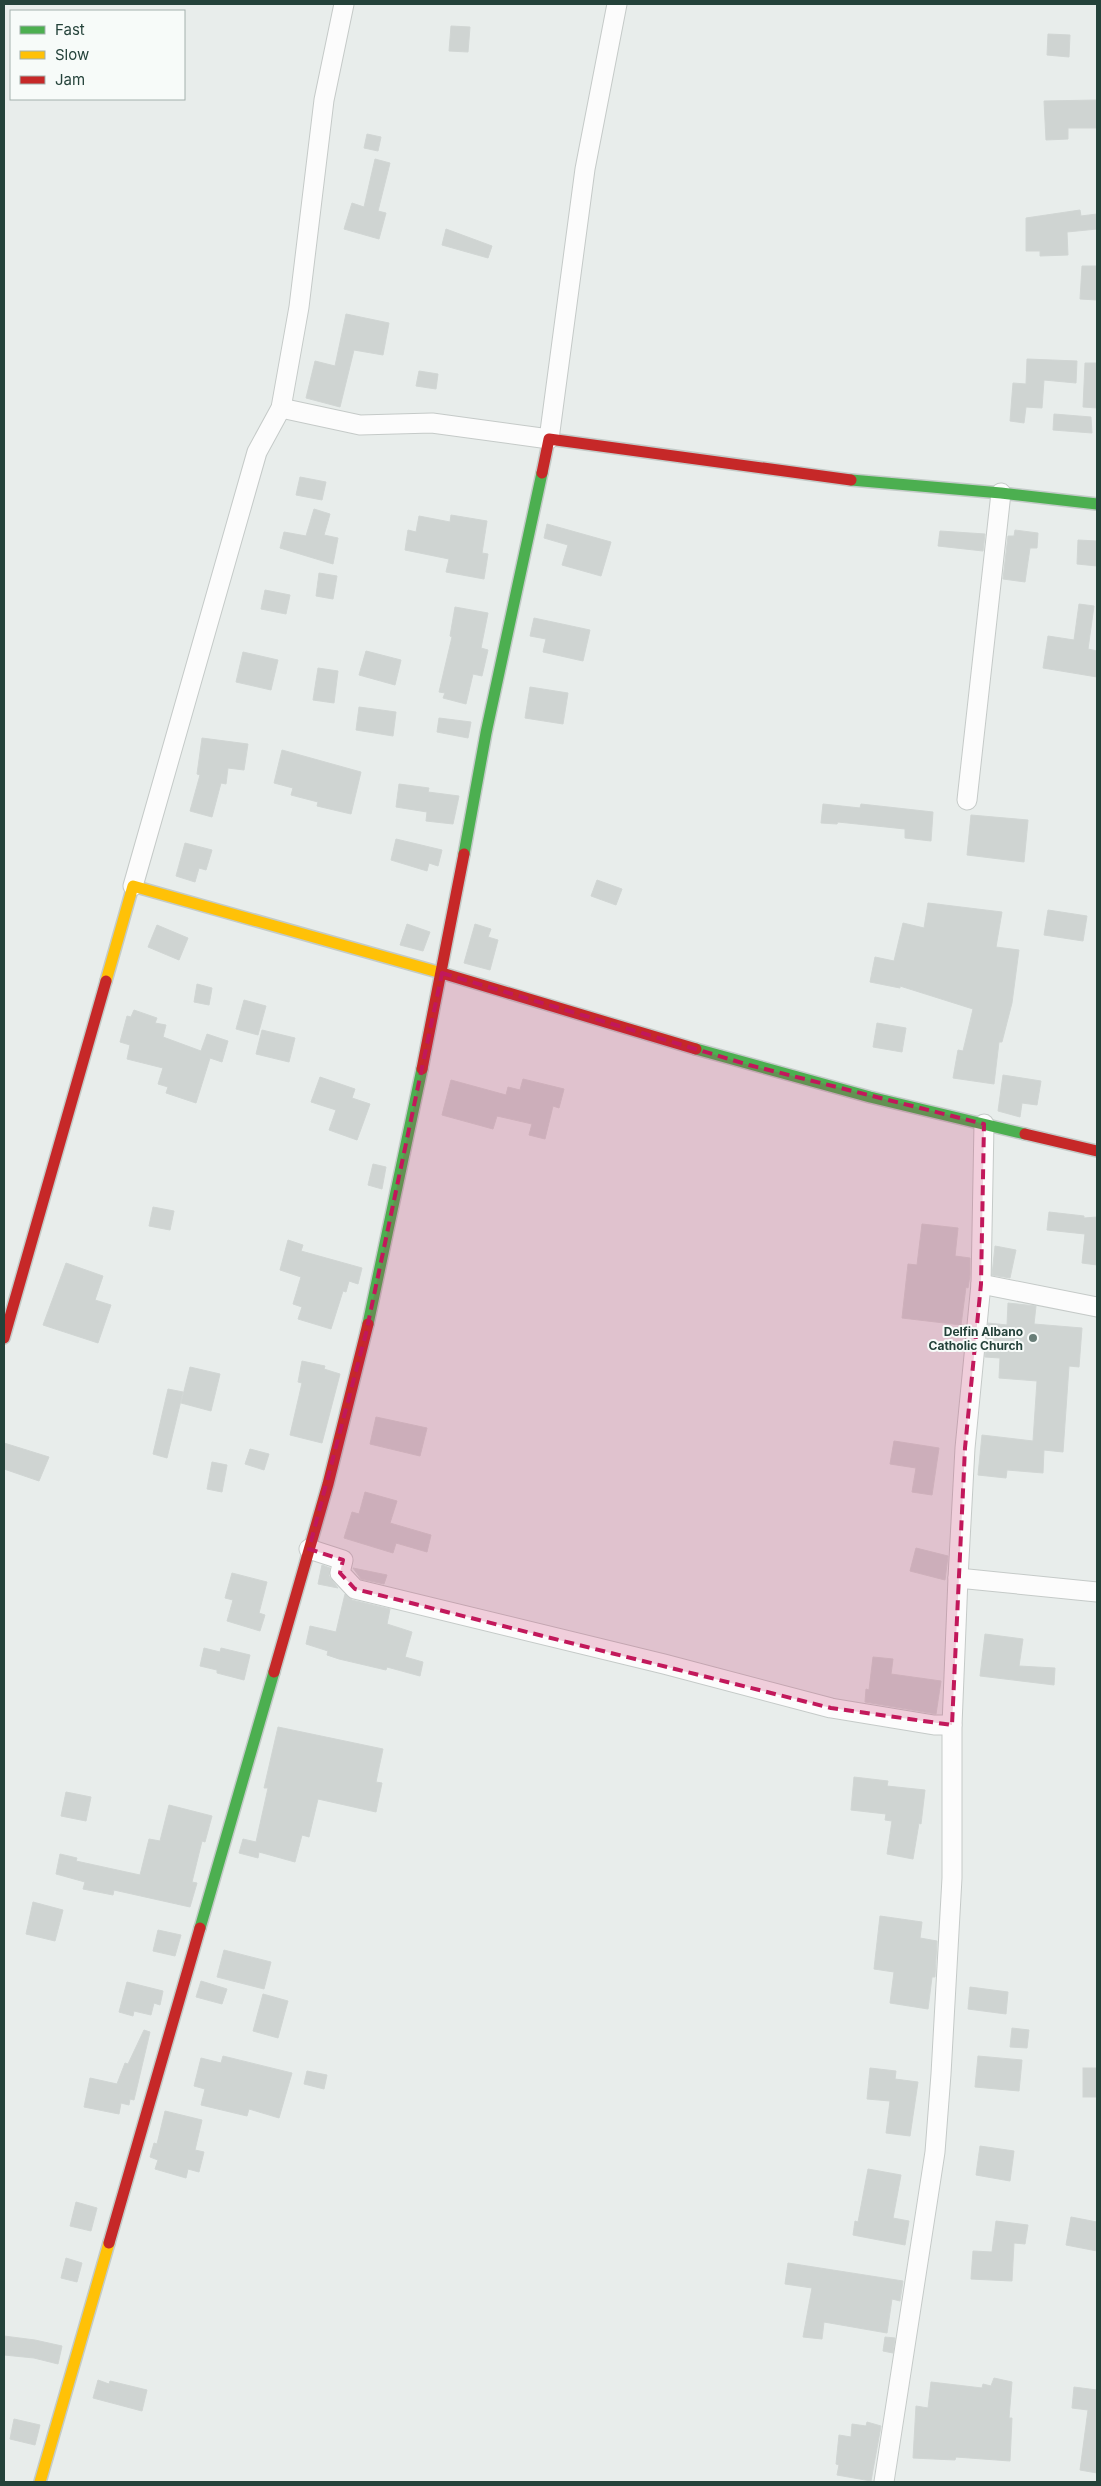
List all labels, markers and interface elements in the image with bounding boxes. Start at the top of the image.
legend [10,10,185,100]
text: Fast [55,20,85,39]
text: Slow [55,45,89,64]
text: Jam [55,70,85,89]
place label: Delfin Albano Catholic Church [929,1324,1023,1353]
marker: Delfin Albano Catholic Church [1027,1332,1039,1344]

